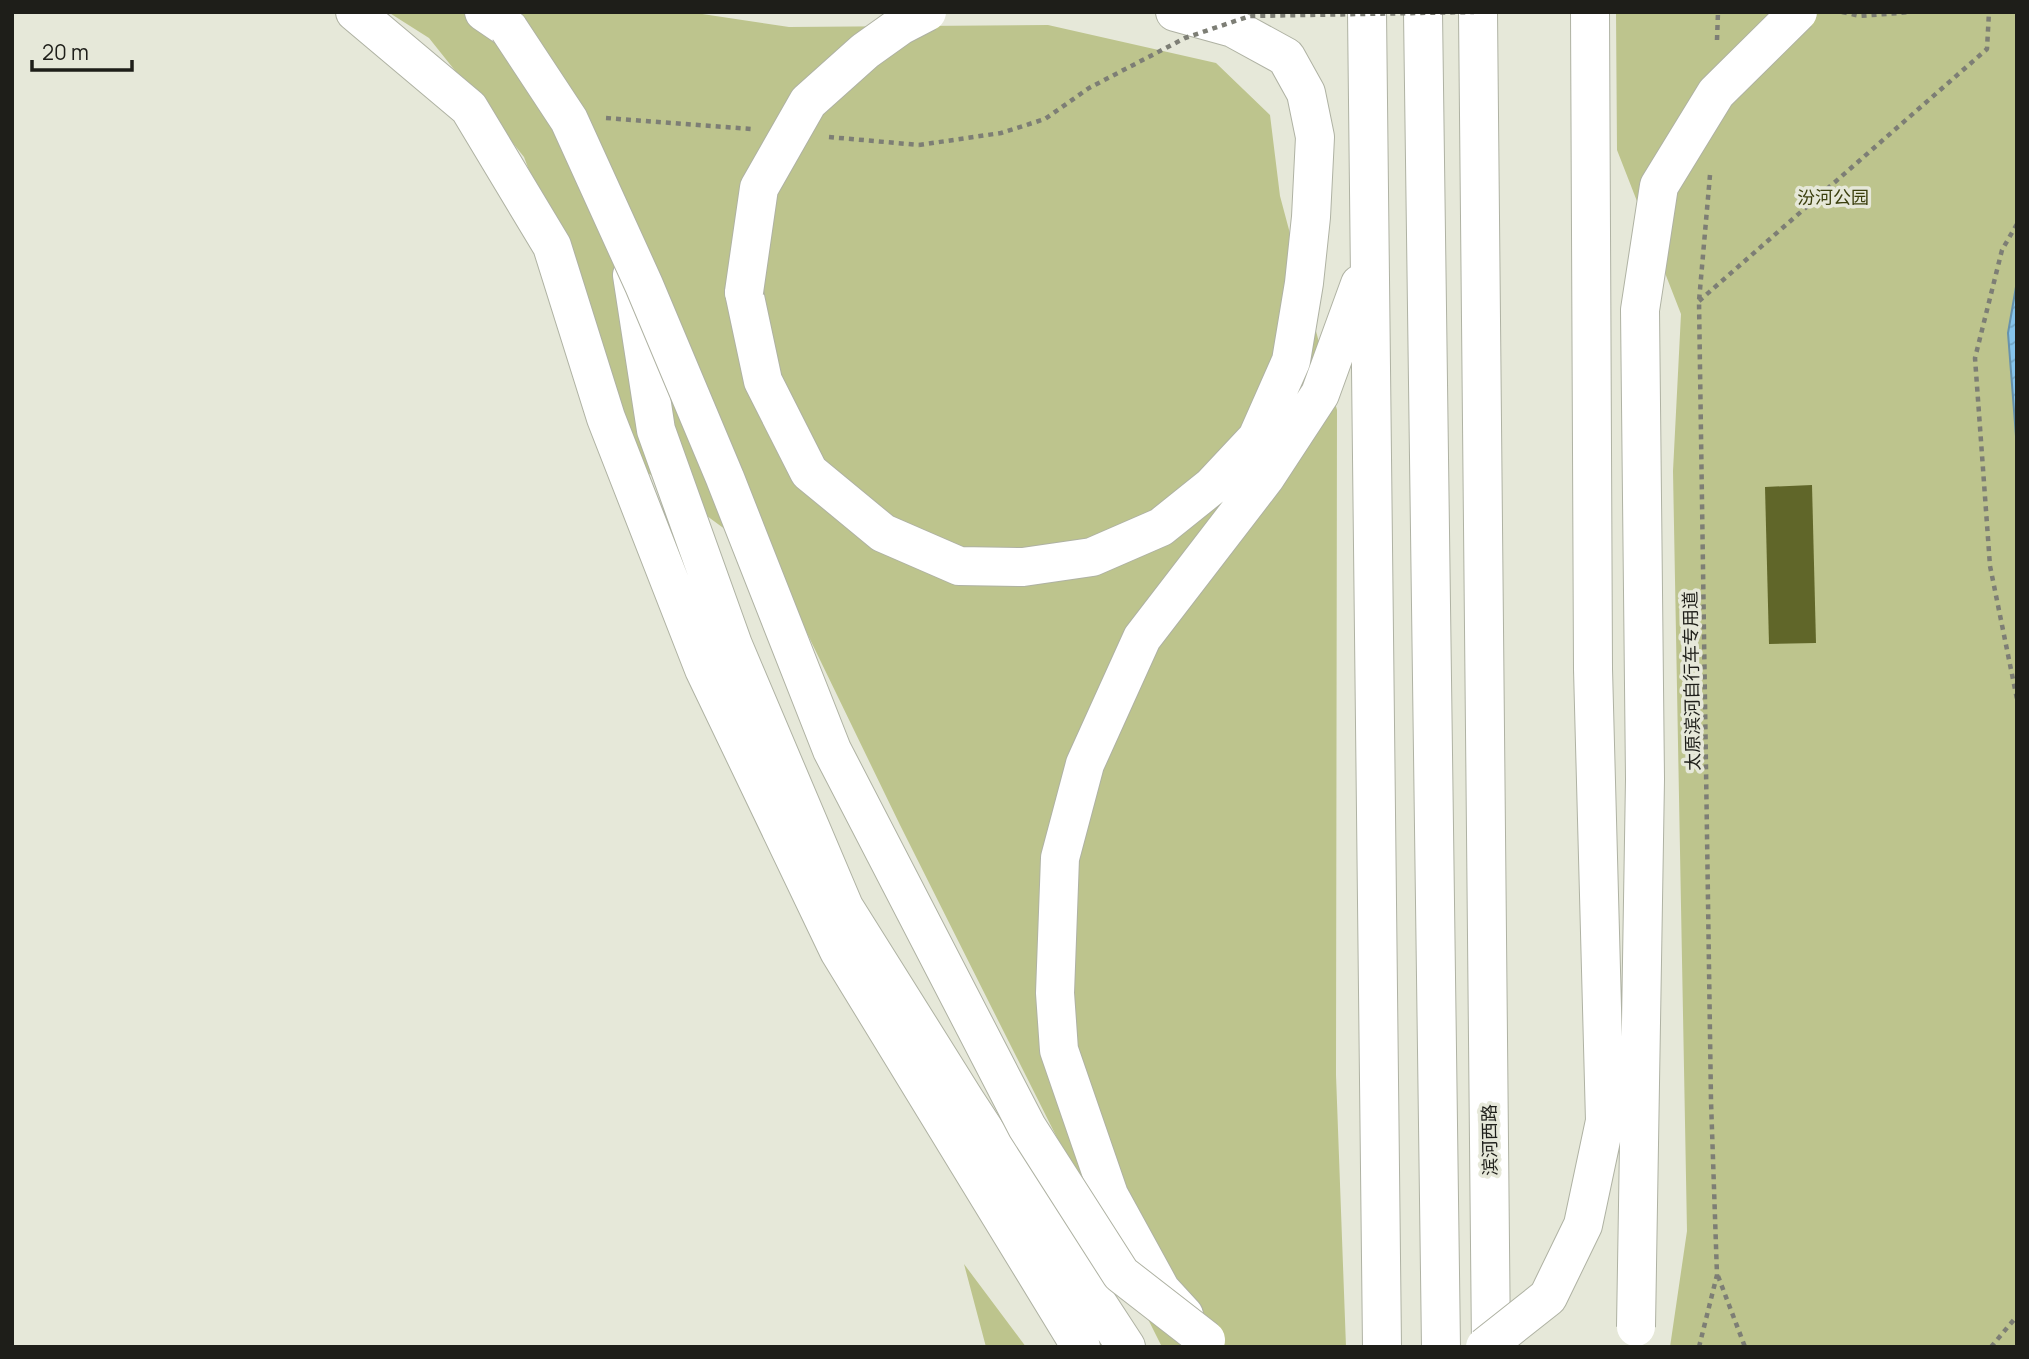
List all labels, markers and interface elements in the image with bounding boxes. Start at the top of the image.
scale bar [32,28,131,72]
text: 20 m [42,38,89,66]
park label: 汾河公园 [1797,185,1869,209]
street label: 太原滨河自行车专用道 [1677,591,1705,771]
street label: 滨河西路 [1476,1104,1502,1176]

